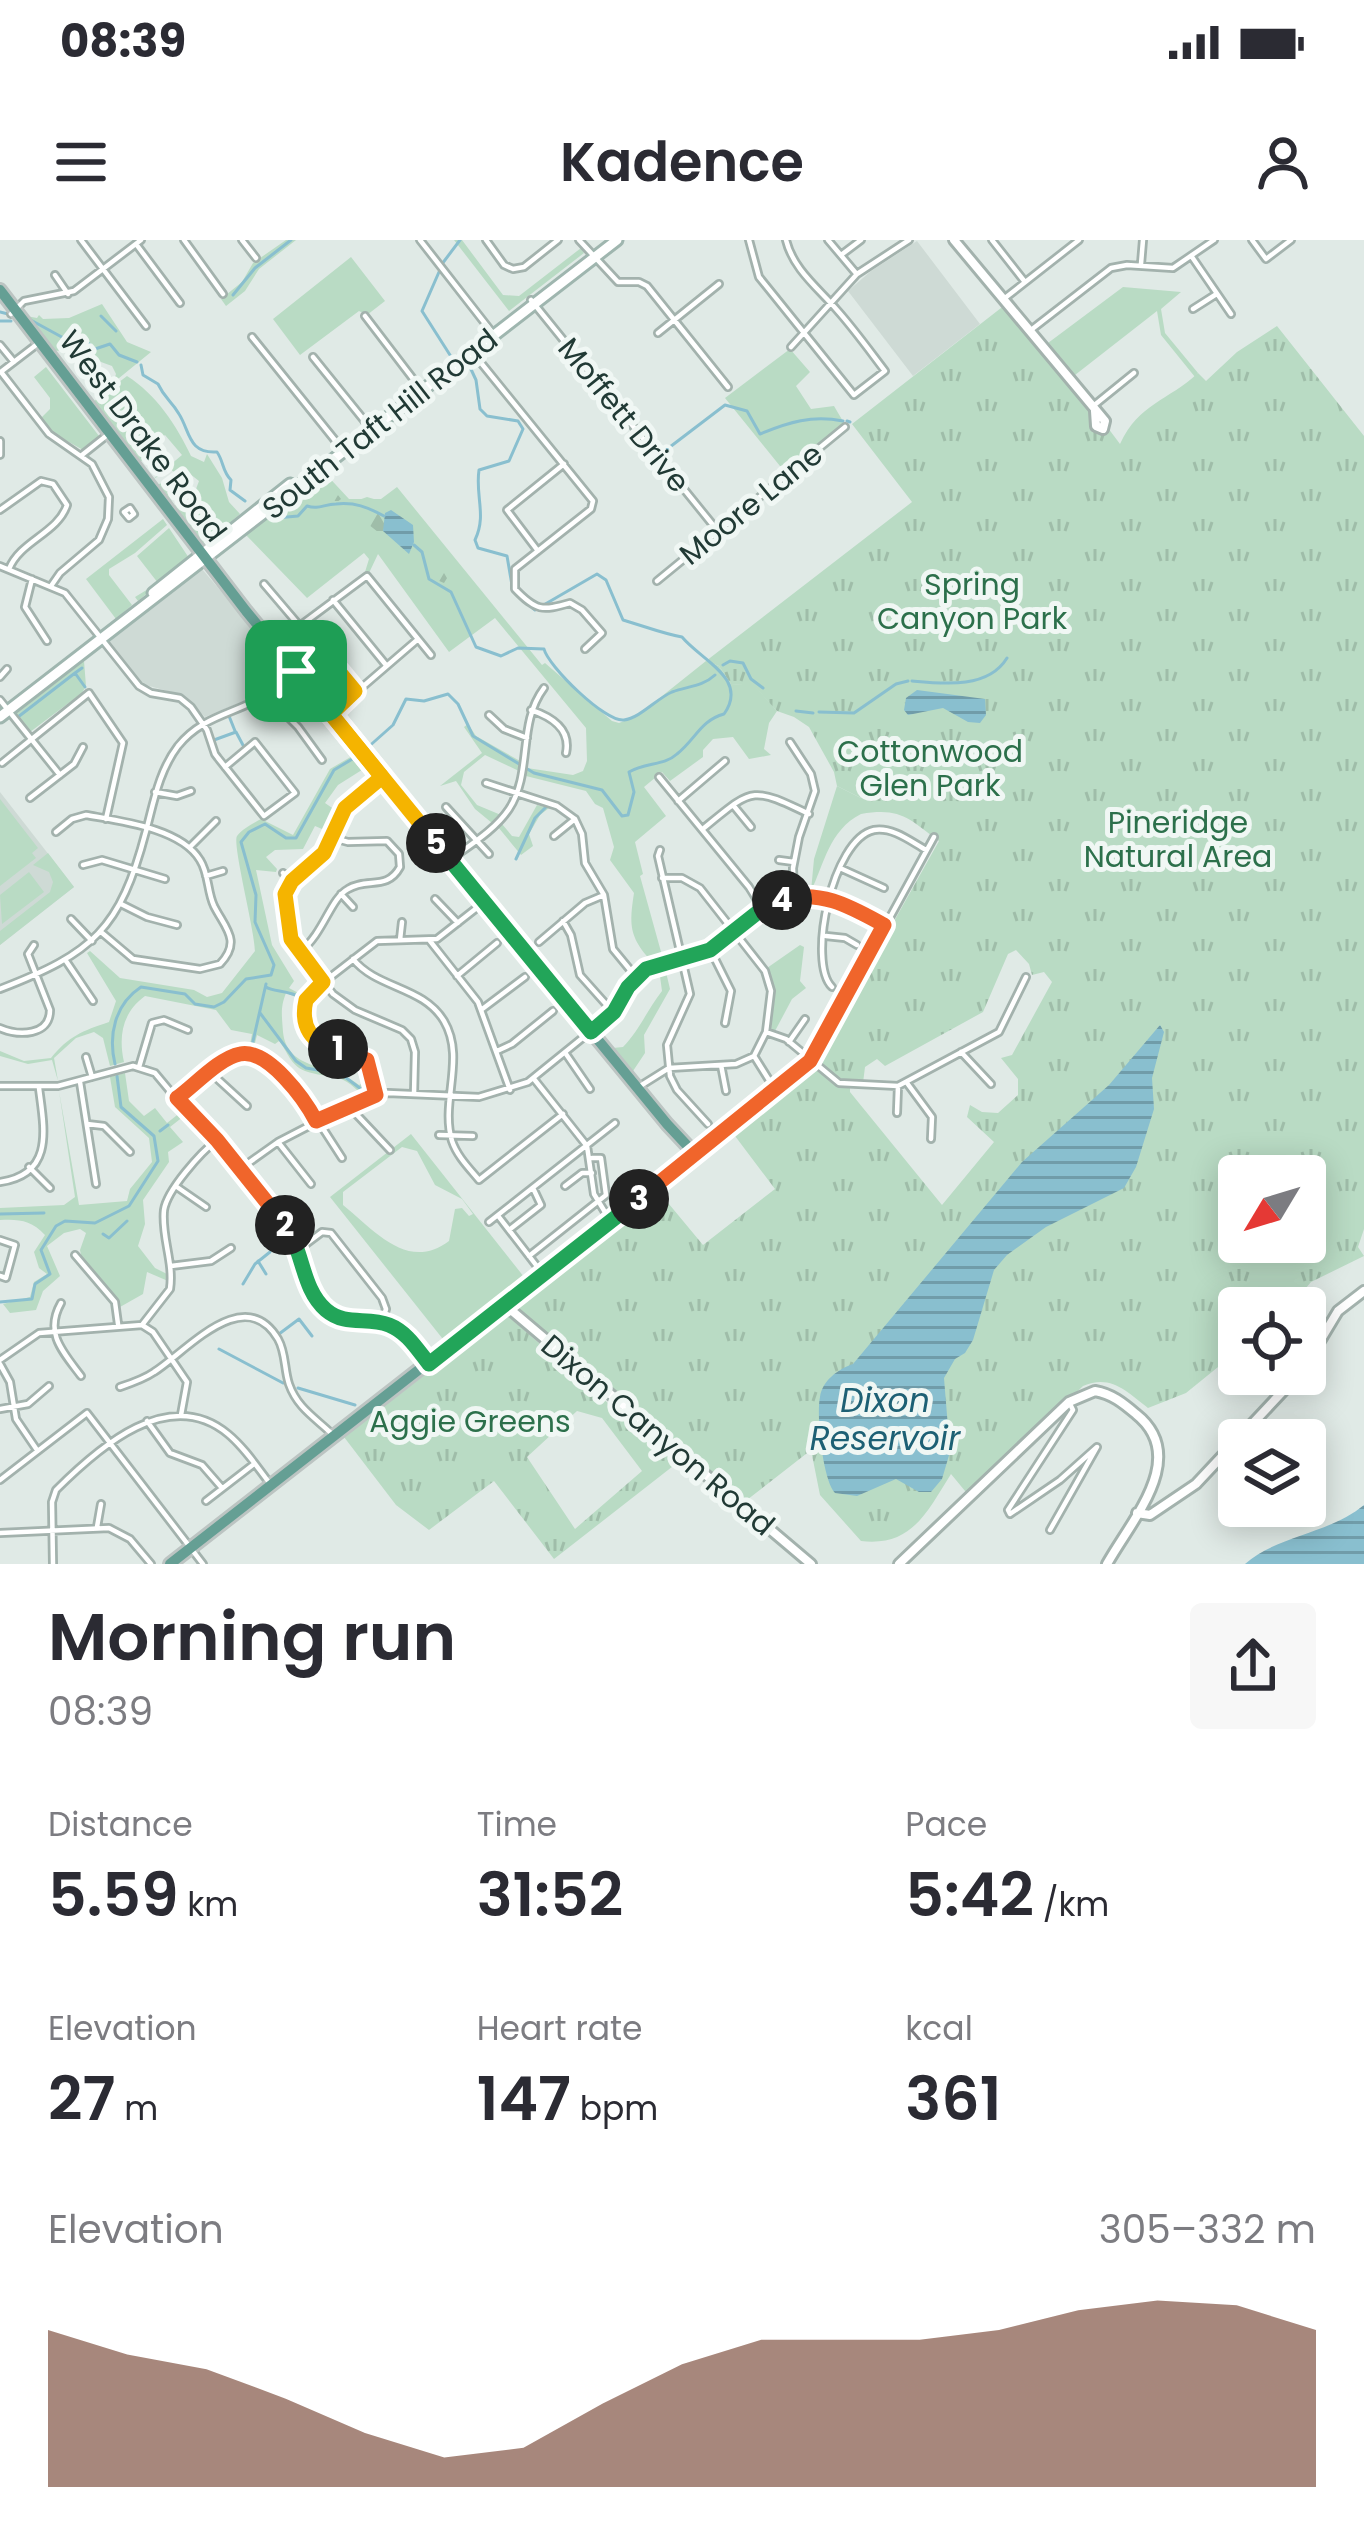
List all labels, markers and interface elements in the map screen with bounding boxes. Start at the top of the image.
text: 08:39 [60,10,186,73]
text: Kadence [560,124,804,200]
icon: menu [48,129,114,195]
icon: person [1250,129,1316,195]
street label: South Taft Hill Road [253,318,507,530]
street label: West Drake Road [49,321,237,551]
street label: Moffett Drive [548,328,700,502]
street label: Moore Lane [670,433,832,575]
park label: Spring Canyon Park [877,563,1068,640]
pin [245,620,347,722]
icon: arrive [263,638,329,704]
park label: Cottonwood Glen Park [837,730,1023,807]
park label: Pineridge Natural Area [1084,801,1272,878]
pin: 5 [406,813,466,873]
text: 5 [425,819,447,866]
pin: 4 [752,870,812,930]
text: 4 [771,876,793,923]
pin: 1 [308,1019,368,1079]
text: 1 [332,1025,344,1072]
north arrow [1218,1155,1326,1263]
map controls [1218,1155,1326,1527]
pin: 3 [609,1169,669,1229]
text: 3 [629,1175,649,1222]
pin: 2 [255,1195,315,1255]
text: 2 [276,1201,294,1248]
button: locate [1218,1287,1326,1395]
street label: Dixon Canyon Road [532,1324,784,1546]
water label: Dixon Reservoir [810,1377,961,1462]
park label: Aggie Greens [369,1400,571,1443]
button: layers [1218,1419,1326,1527]
text: Morning run [48,1591,456,1683]
button: share [1190,1603,1316,1729]
text: 08:39 [48,1684,153,1739]
text: Distance [48,1801,193,1848]
text: Time [477,1801,557,1848]
text: Pace [905,1801,987,1848]
text: 5.59 [48,1853,178,1937]
text: 31:52 [477,1853,623,1937]
text: 5:42 [905,1853,1034,1937]
text: km [178,1881,238,1928]
text: /km [1034,1881,1109,1928]
text: Elevation [48,2005,197,2052]
text: Heart rate [477,2005,642,2052]
text: kcal [905,2005,973,2052]
text: 27 [48,2057,115,2141]
text: 147 [477,2057,571,2141]
text: 361 [905,2057,1001,2141]
text: m [115,2085,158,2132]
text: bpm [571,2085,658,2132]
text: Elevation [48,2202,224,2257]
text: 305–332 m [1099,2202,1316,2257]

